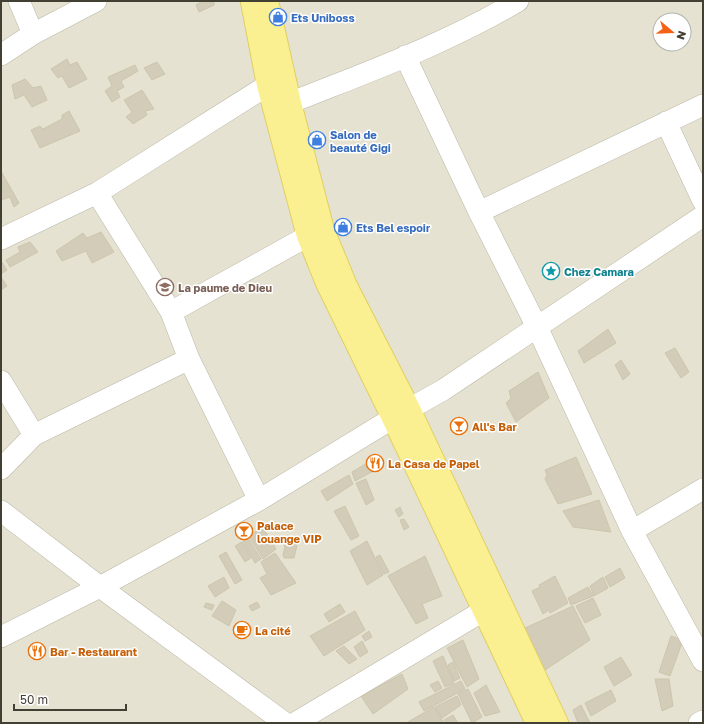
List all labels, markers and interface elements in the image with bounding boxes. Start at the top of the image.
shop icon: Ets Uniboss [268,7,288,27]
place label: Ets Uniboss [291,11,355,24]
north arrow [652,12,692,52]
text: N [674,29,689,41]
place label: Salon de beauté Gigi [330,128,391,154]
shop icon: Salon de beauté Gigi [307,130,327,150]
shop icon: Ets Bel espoir [333,217,353,237]
place label: Ets Bel espoir [356,221,431,234]
place icon: Chez Camara [541,261,561,281]
place label: Chez Camara [564,265,634,278]
school or university icon: La paume de Dieu [155,277,175,297]
place label: La paume de Dieu [178,281,272,294]
bar icon: All's Bar [449,416,469,436]
place label: All's Bar [472,420,517,433]
restaurant icon: La Casa de Papel [365,453,385,473]
place label: La Casa de Papel [388,457,480,470]
place label: Palace louange VIP [257,519,322,545]
bar icon: Palace louange VIP [234,521,254,541]
cafe icon: La cité [232,620,252,640]
place label: La cité [255,624,291,637]
restaurant icon: Bar - Restaurant [27,641,47,661]
place label: Bar - Restaurant [50,645,138,658]
scale bar [14,686,126,712]
text: 50 m [20,692,48,707]

